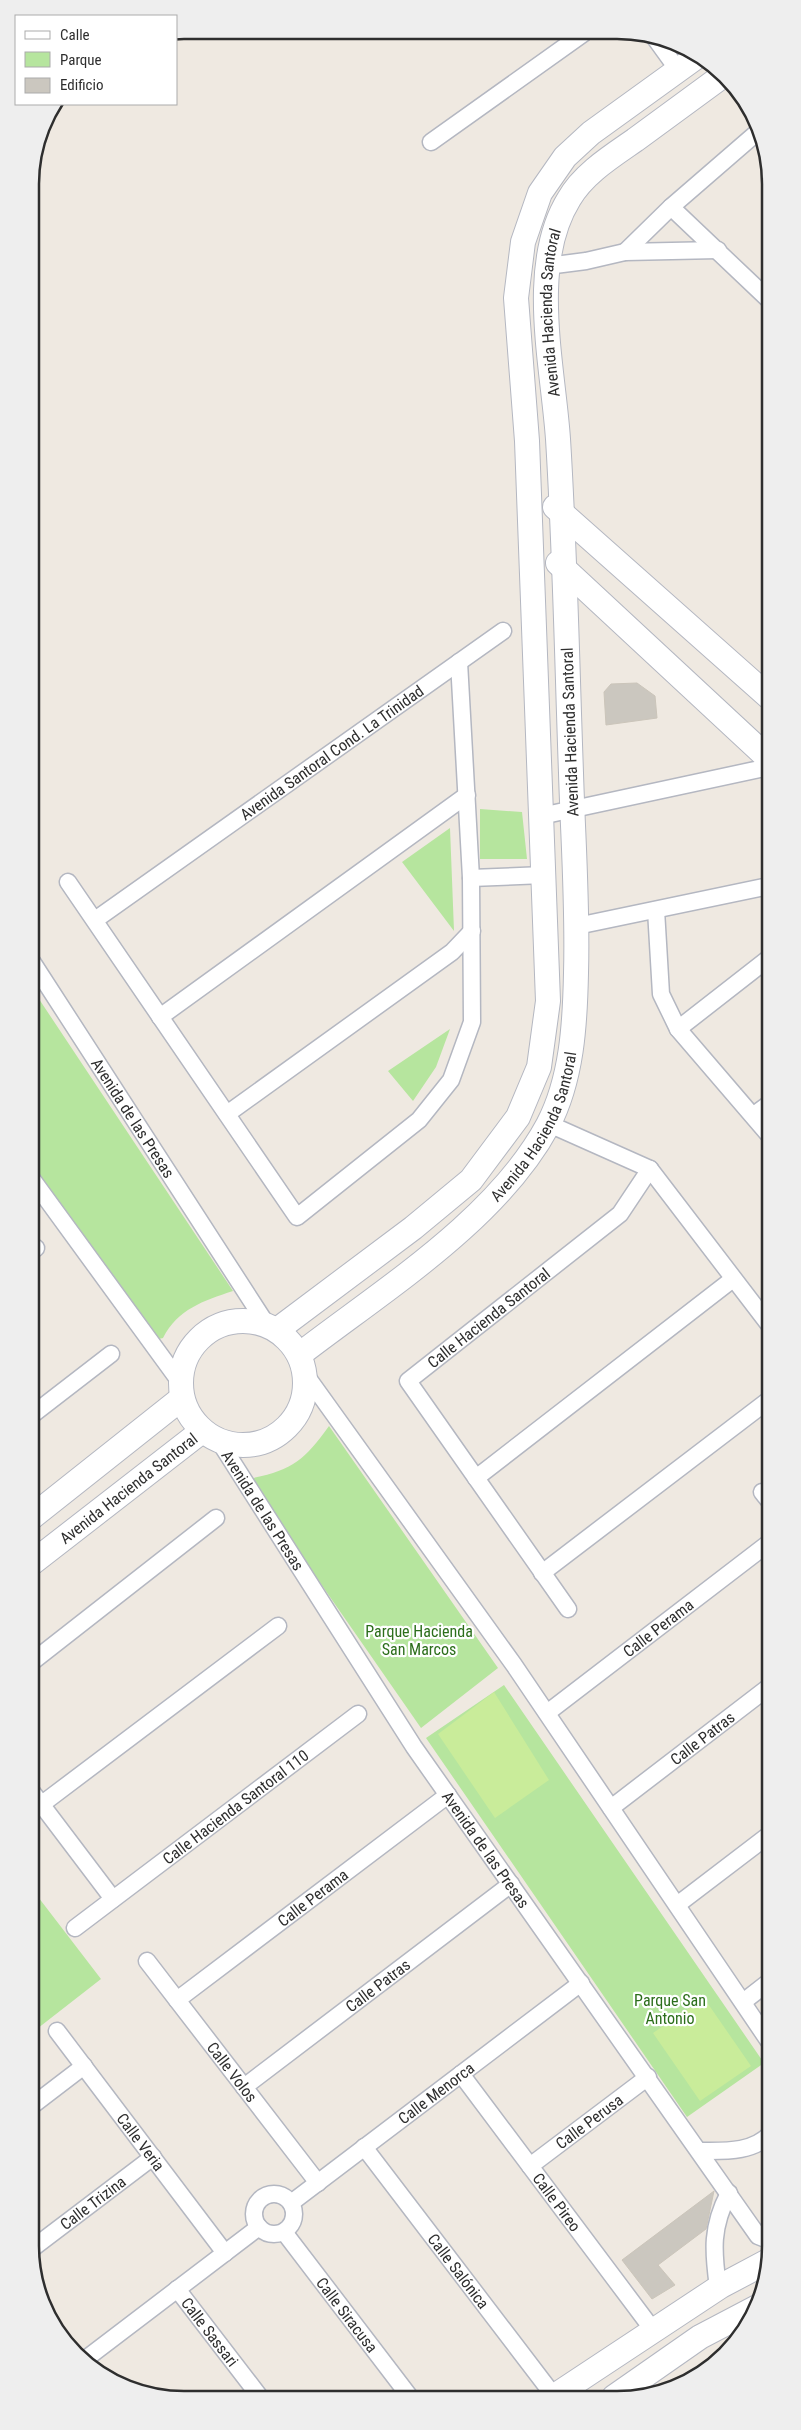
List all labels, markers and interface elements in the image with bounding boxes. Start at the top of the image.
legend [15,15,178,105]
text: Calle [60,26,90,44]
text: Parque [60,51,102,69]
text: Edificio [60,76,103,94]
street label: Avenida Hacienda Santoral [536,226,564,398]
street label: Avenida Hacienda Santoral [558,647,582,817]
street label: Avenida Santoral Cond. La Trinidad [236,681,427,824]
street label: Avenida Hacienda Santoral [486,1050,580,1205]
street label: Avenida de las Presas [87,1055,179,1181]
street label: Calle Hacienda Santoral [423,1264,554,1372]
street label: Avenida Hacienda Santoral [56,1429,201,1548]
street label: Avenida de las Presas [218,1447,308,1574]
street label: Calle Perama [619,1595,697,1661]
park label: Parque Hacienda San Marcos [365,1622,473,1659]
street label: Calle Patras [666,1707,738,1769]
street label: Calle Hacienda Santoral 110 [159,1745,312,1868]
street label: Avenida de las Presas [438,1787,534,1912]
street label: Calle Perama [274,1865,352,1930]
street label: Calle Patras [342,1955,414,2016]
park label: Parque San Antonio [634,1991,706,2028]
street label: Calle Volos [203,2038,262,2106]
street label: Calle Menorca [394,2058,478,2128]
street label: Calle Perusa [552,2090,626,2153]
street label: Calle Veria [113,2109,169,2175]
street label: Calle Pireo [529,2169,585,2235]
street label: Calle Trizina [56,2172,129,2234]
street label: Calle Salónica [424,2230,493,2312]
street label: Calle Siracusa [312,2273,382,2356]
street label: Calle Sassari [177,2294,242,2370]

